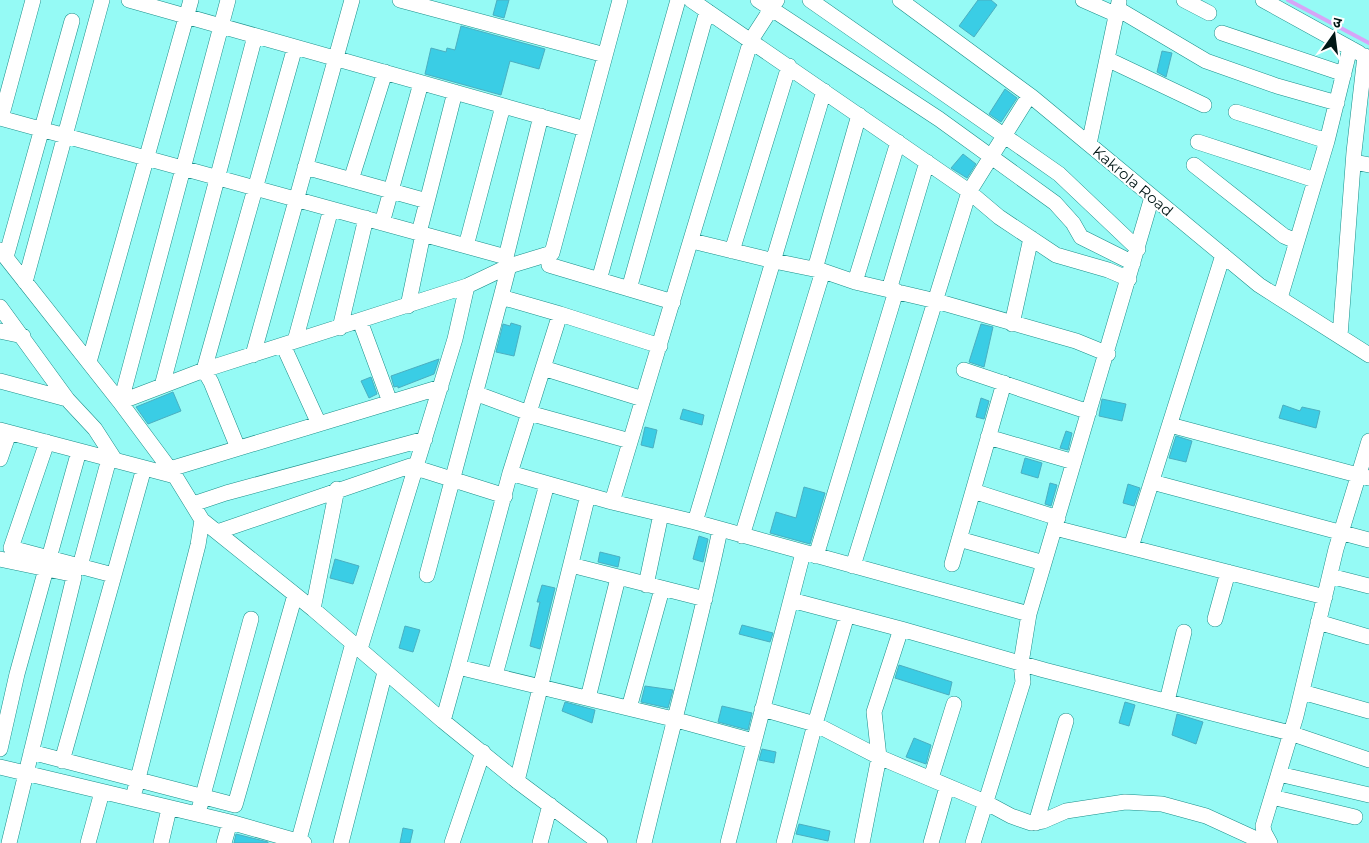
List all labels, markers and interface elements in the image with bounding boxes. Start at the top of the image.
north arrow [1309,10,1359,60]
text: उ [1331,13,1344,32]
street label: Kakrola Road [1089,142,1177,220]

